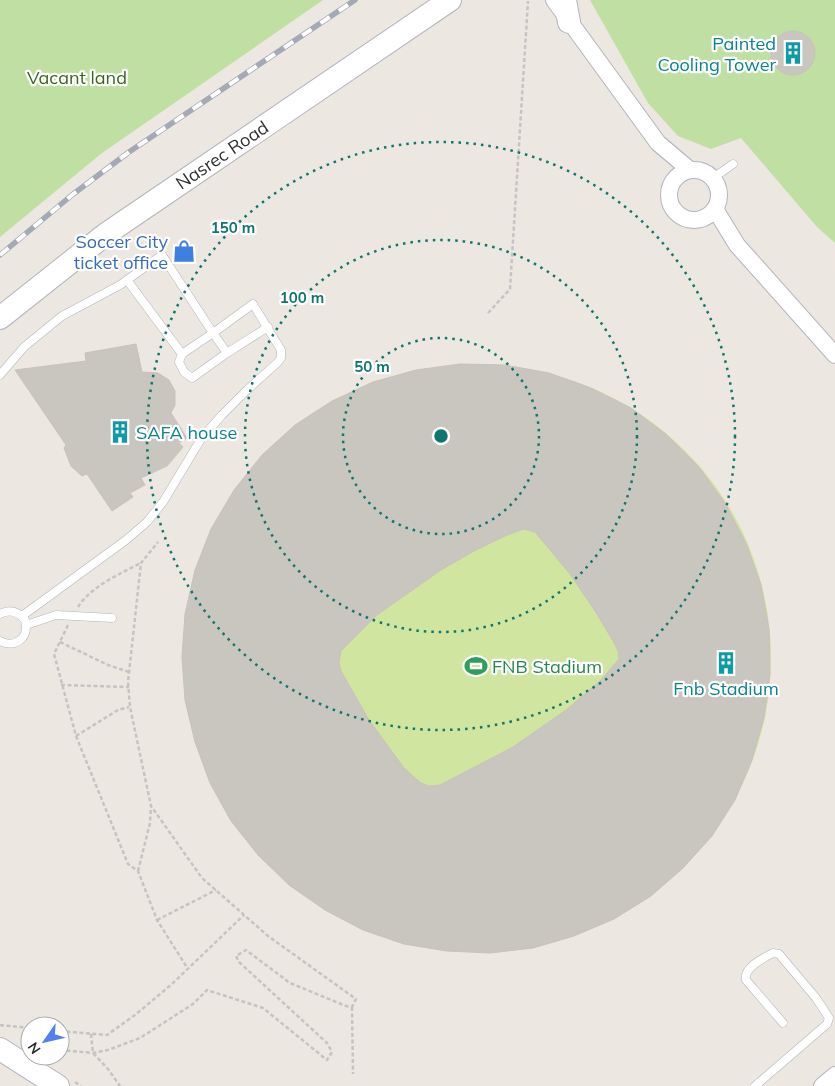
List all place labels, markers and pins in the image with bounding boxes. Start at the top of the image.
place label: Painted Cooling Tower [658,32,776,76]
building icon: Painted Cooling Tower [780,40,806,66]
place label: Soccer City ticket office [74,230,168,274]
shop icon: Soccer City ticket office [171,238,197,264]
building icon: SAFA house [107,419,133,445]
place label: SAFA house [136,421,237,444]
centre of rings [432,427,450,445]
building icon: Fnb Stadium [713,650,739,676]
sports icon: FNB Stadium [463,653,489,679]
place label: FNB Stadium [492,655,602,678]
place label: Fnb Stadium [673,677,779,700]

